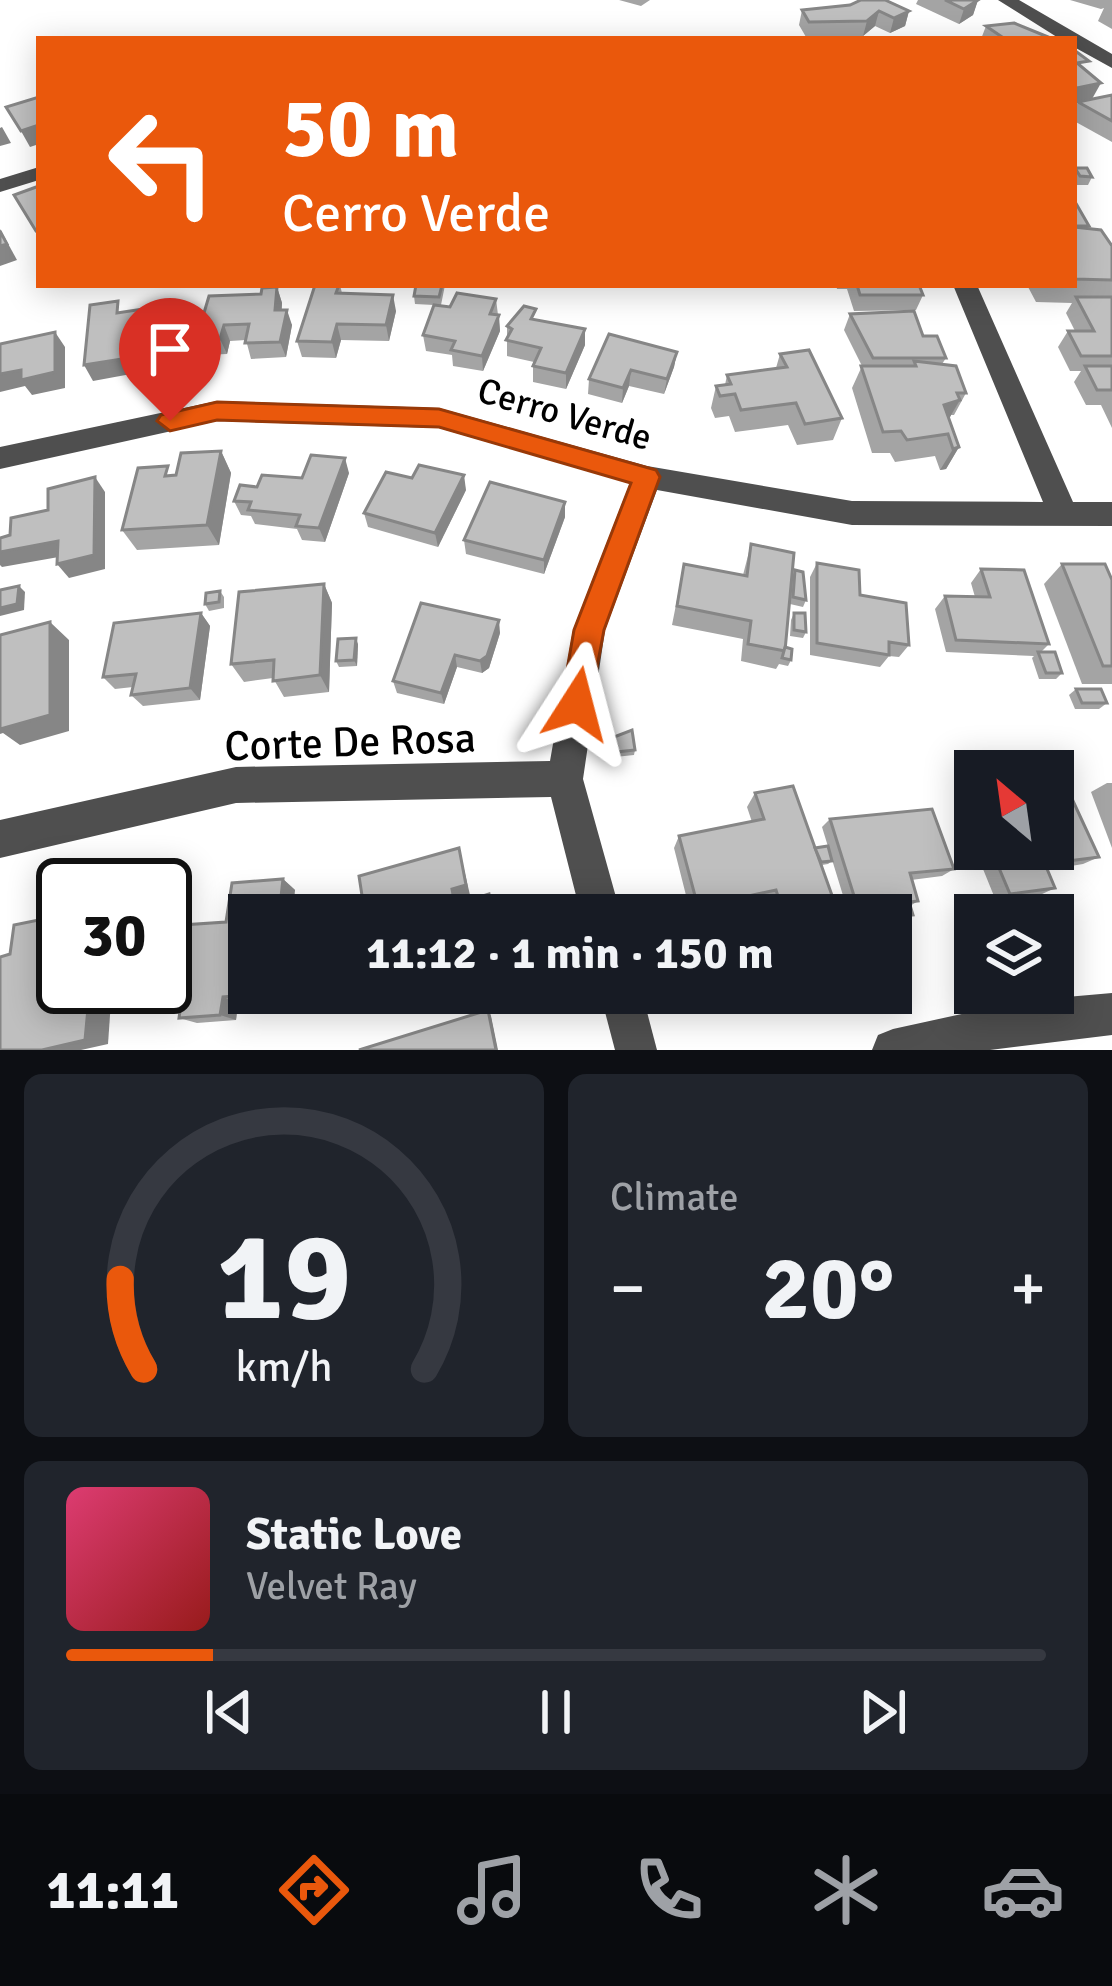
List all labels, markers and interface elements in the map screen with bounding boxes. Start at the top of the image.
text: 50 m [282,77,459,181]
icon: left [84,84,240,240]
text: Cerro Verde [282,180,550,247]
pin [119,298,221,421]
icon: arrive [137,316,203,382]
street label: Cerro Verde [472,368,657,461]
position arrow [514,641,640,767]
street label: Corte De Rosa [224,713,477,772]
north arrow [954,750,1074,870]
map controls [954,750,1074,1014]
speed limit sign: 30 [36,858,192,1014]
button: layers [954,894,1074,1014]
text: 11:12 · 1 min · 150 m [366,926,774,981]
text: Climate [610,1173,739,1221]
text: 19 [217,1201,351,1354]
text: 20° [761,1233,895,1344]
text: − [610,1248,646,1329]
text: + [1010,1248,1046,1329]
text: km/h [235,1340,333,1393]
text: Static Love [246,1507,462,1562]
text: Velvet Ray [246,1562,417,1610]
icon: previous [196,1679,262,1745]
icon: pause [523,1679,589,1745]
icon: next [850,1679,916,1745]
icon: directions [272,1848,356,1932]
icon: music [450,1848,534,1932]
icon: phone [627,1848,711,1932]
icon: climate [804,1848,888,1932]
icon: car [981,1848,1065,1932]
text: 11:11 [47,1857,179,1924]

